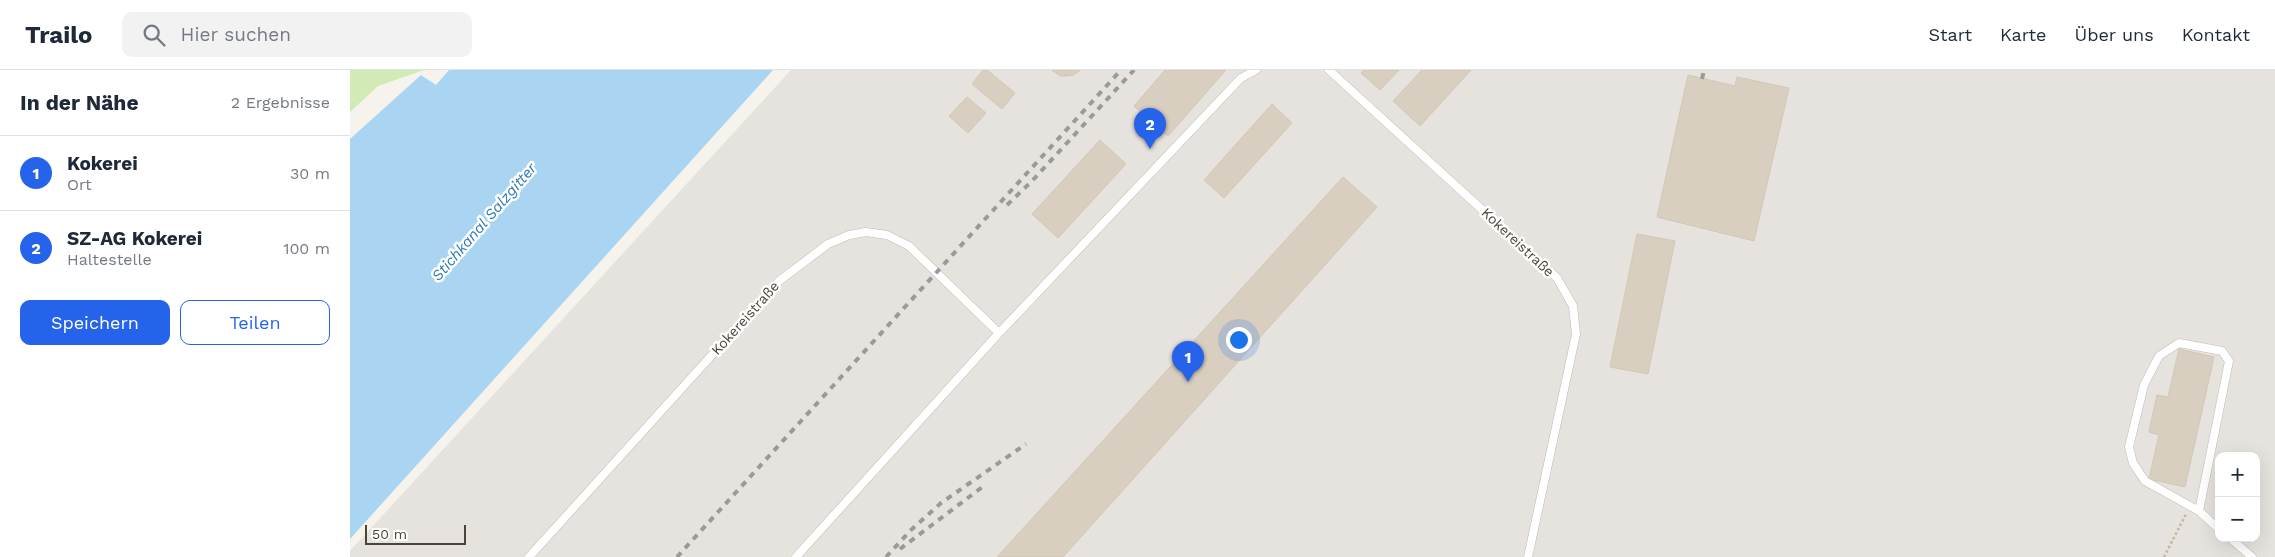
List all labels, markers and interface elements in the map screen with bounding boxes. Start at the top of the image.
search box [122,12,472,57]
text: Trailo [25,21,92,49]
icon: search [140,21,168,49]
text: Hier suchen [180,23,291,46]
text: Start [1928,24,1972,45]
text: Karte [2000,24,2047,45]
text: Über uns [2075,24,2154,45]
text: Kontakt [2182,24,2250,45]
text: In der Nähe [20,90,139,115]
text: 2 Ergebnisse [231,93,330,112]
pin: 2 [1134,108,1166,149]
text: Kokerei [67,152,138,175]
water label: Stichkanal Salzgitter [428,158,541,285]
text: 1 [33,164,39,183]
text: 30 m [290,164,330,183]
text: Ort [67,175,92,194]
street label: Kokereistraße [1478,204,1558,280]
text: SZ-AG Kokerei [67,227,202,250]
text: 2 [31,239,41,258]
text: 100 m [283,239,330,258]
text: Haltestelle [67,250,152,269]
street label: Kokereistraße [708,278,782,358]
button: Speichern [20,300,170,345]
button: Teilen [180,300,330,345]
your location [1226,327,1252,353]
pin: 1 [1172,341,1204,382]
map controls [2215,452,2260,542]
button: + [2215,452,2260,497]
button: − [2215,497,2260,542]
scale bar [365,522,466,545]
text: 50 m [372,526,407,542]

